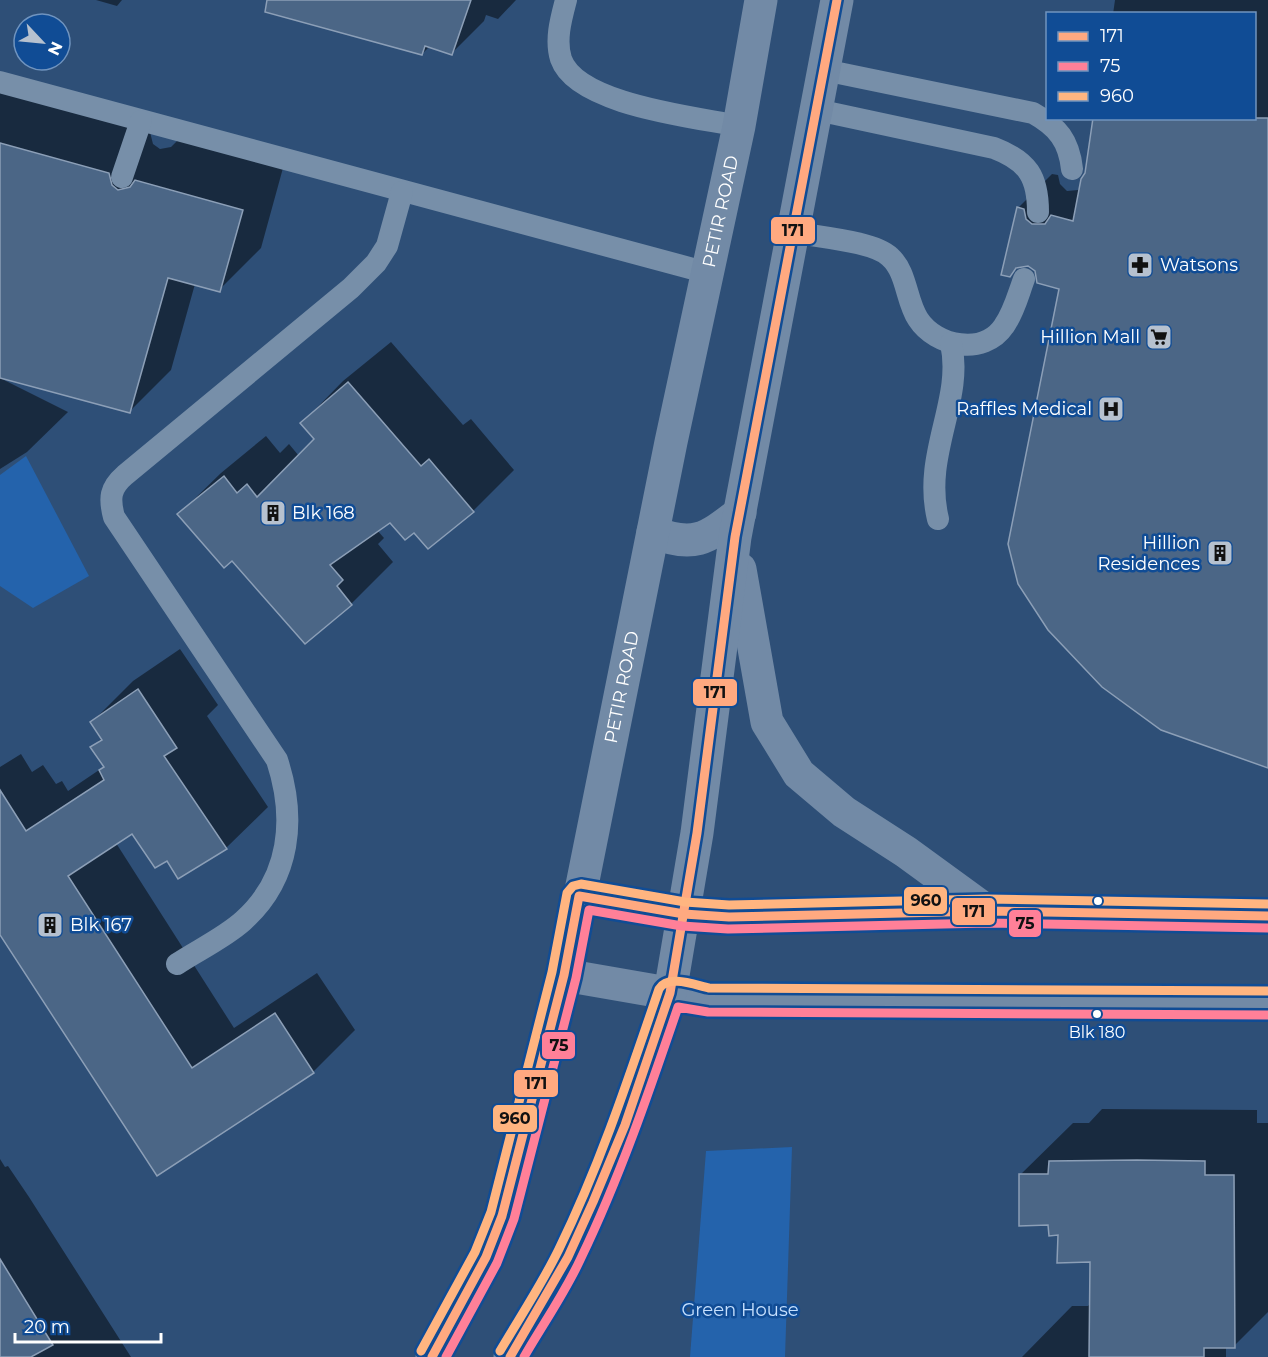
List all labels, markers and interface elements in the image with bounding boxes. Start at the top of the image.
north arrow [12,12,72,72]
legend [1046,12,1256,120]
text: 171 [1100,25,1124,47]
text: N [44,38,66,58]
text: 75 [1100,55,1120,77]
text: 960 [1100,85,1134,107]
street label: PETIR ROAD [698,153,743,269]
line badge: 171 [770,216,816,245]
text: 171 [782,221,804,240]
pharmacy icon: Watsons [1125,250,1155,280]
place label: Watsons [1160,254,1238,276]
supermarket icon: Hillion Mall [1144,322,1174,352]
place label: Hillion Mall [1040,326,1140,348]
hospital icon: Raffles Medical [1096,394,1126,424]
place label: Raffles Medical [956,398,1092,420]
building icon: Blk 168 [258,498,288,528]
place label: Blk 168 [292,502,355,524]
place label: Hillion Residences [1098,532,1200,575]
building icon: Hillion Residences [1205,538,1235,568]
street label: PETIR ROAD [600,629,644,745]
line badge: 171 [692,678,738,707]
text: 171 [704,683,726,702]
line badge: 960 [903,886,948,915]
text: 960 [910,891,942,910]
unlabelled marker [1092,895,1104,907]
line badge: 171 [951,897,996,926]
text: 171 [963,902,985,921]
line badge: 75 [1008,909,1042,938]
building icon: Blk 167 [35,910,65,940]
place label: Blk 167 [70,914,132,936]
text: 75 [1015,914,1035,933]
marker: Blk 180 [1091,1008,1103,1020]
place label: Blk 180 [1069,1023,1125,1042]
line badge: 75 [541,1031,576,1060]
text: 75 [549,1036,569,1055]
line badge: 171 [513,1069,559,1098]
text: 171 [525,1074,547,1093]
line badge: 960 [492,1104,538,1133]
text: 960 [499,1109,531,1128]
park label: Green House [681,1299,799,1321]
scale bar [15,1306,160,1344]
text: 20 m [24,1316,70,1338]

